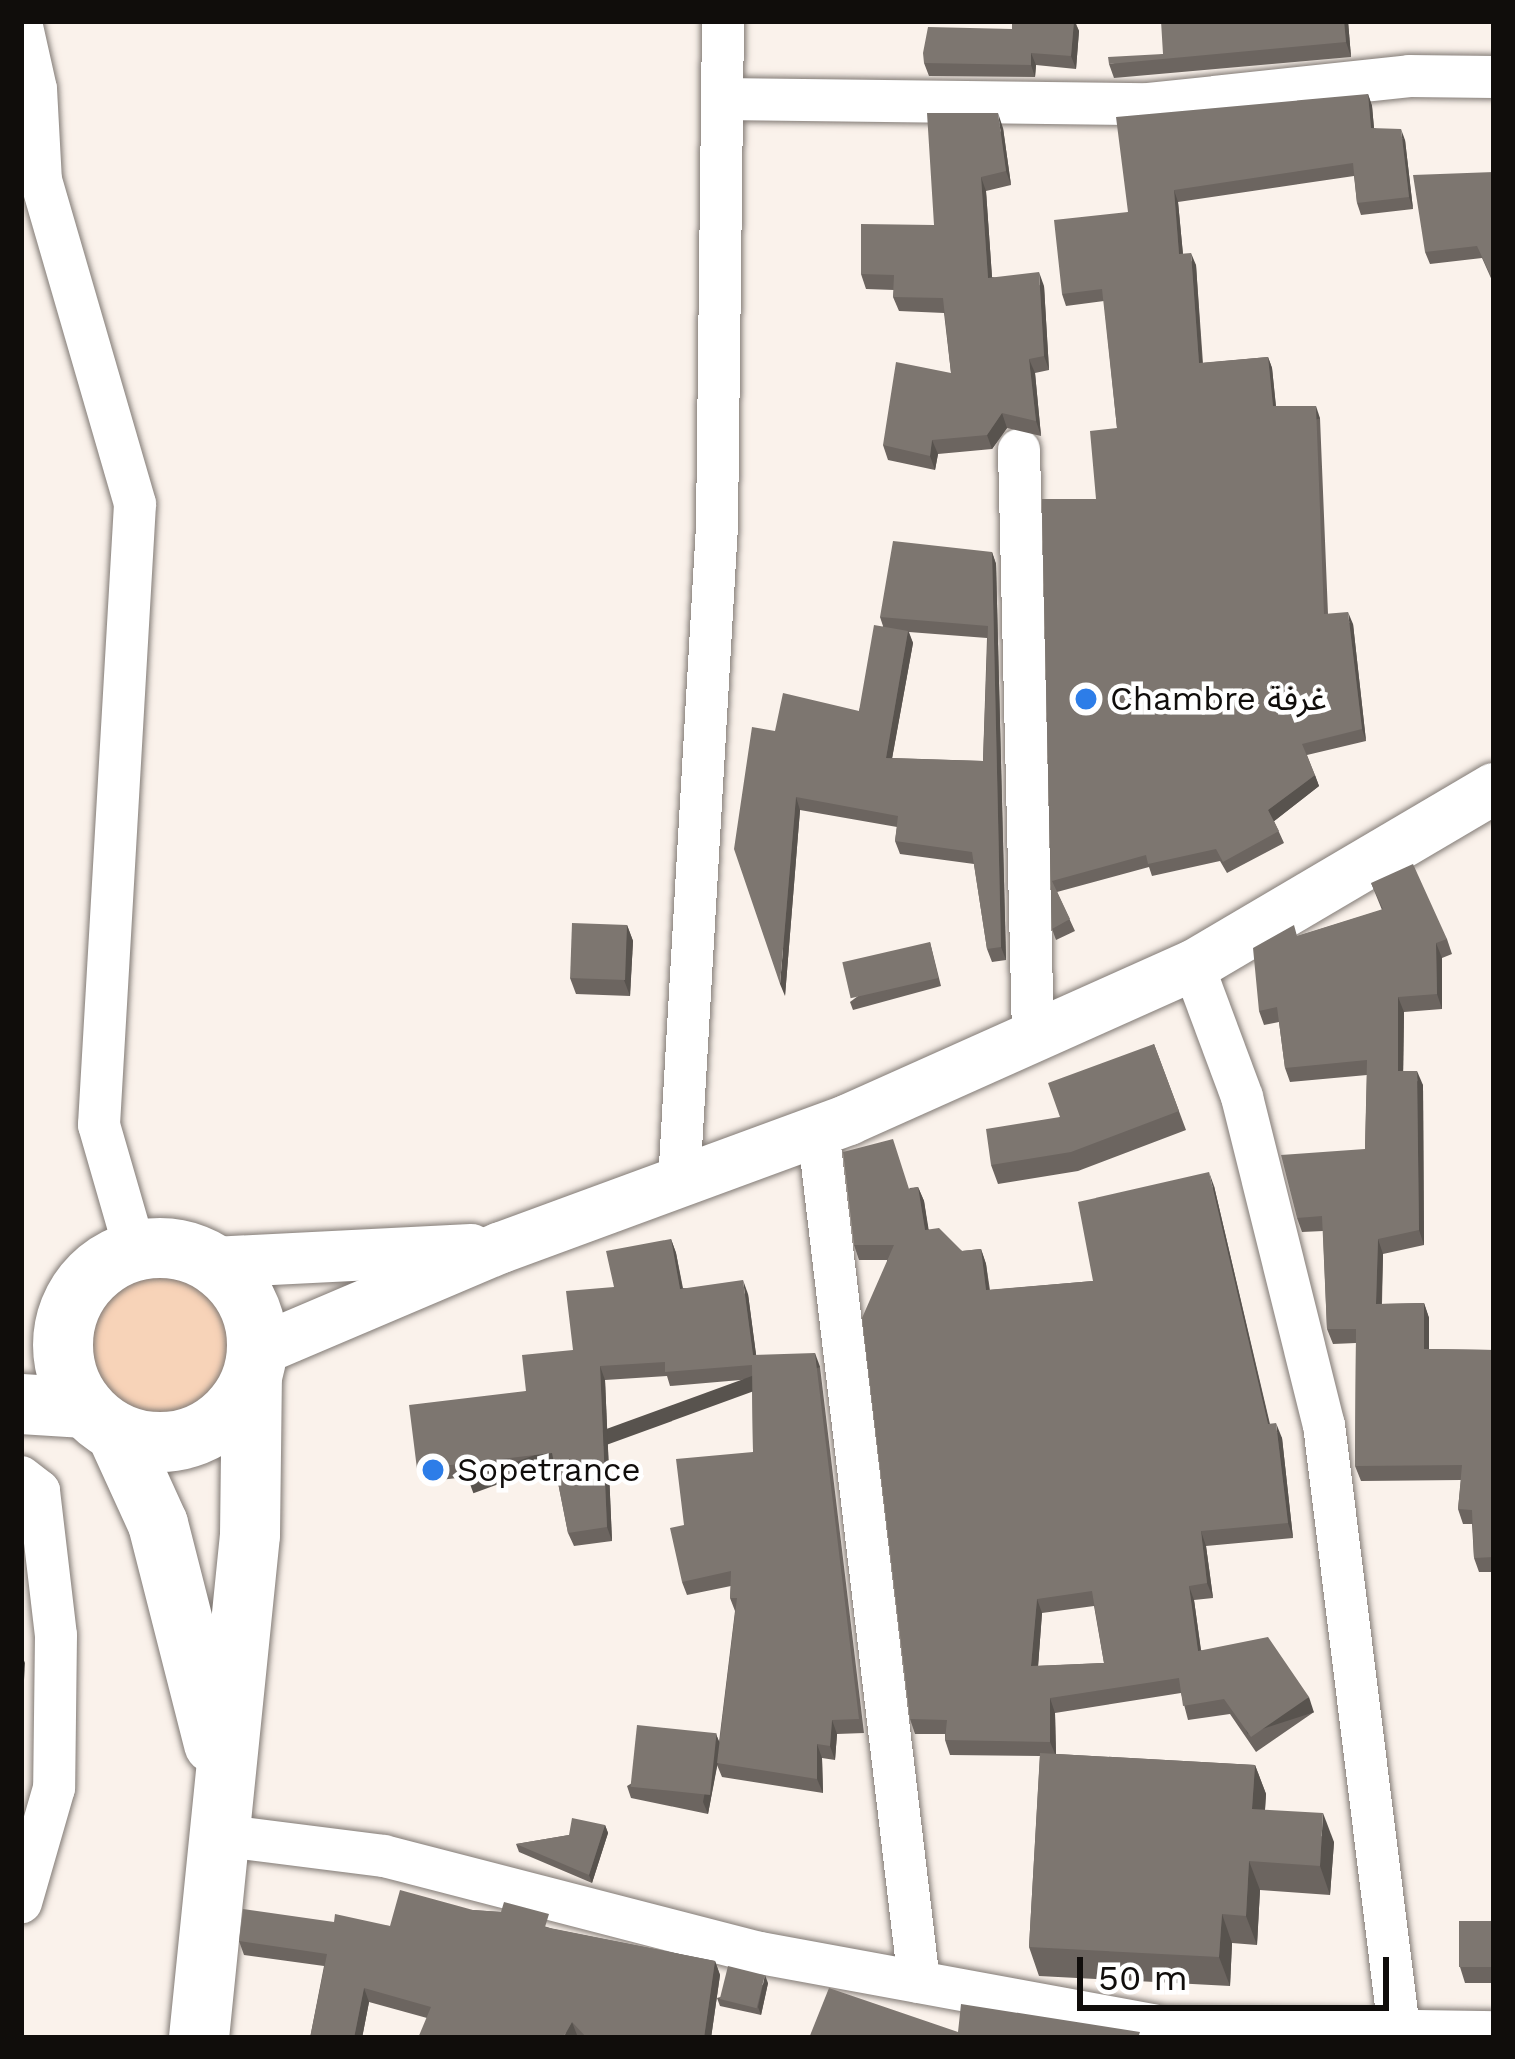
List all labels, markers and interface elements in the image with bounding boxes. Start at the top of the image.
place label: Chambre غرفة [1110,679,1327,719]
marker: Chambre غرفة [1073,686,1099,712]
place label: Sopetrance [457,1450,641,1490]
marker: Sopetrance [420,1457,446,1483]
scale bar [1083,1933,1395,2007]
text: 50 m [1098,1957,1188,1999]

